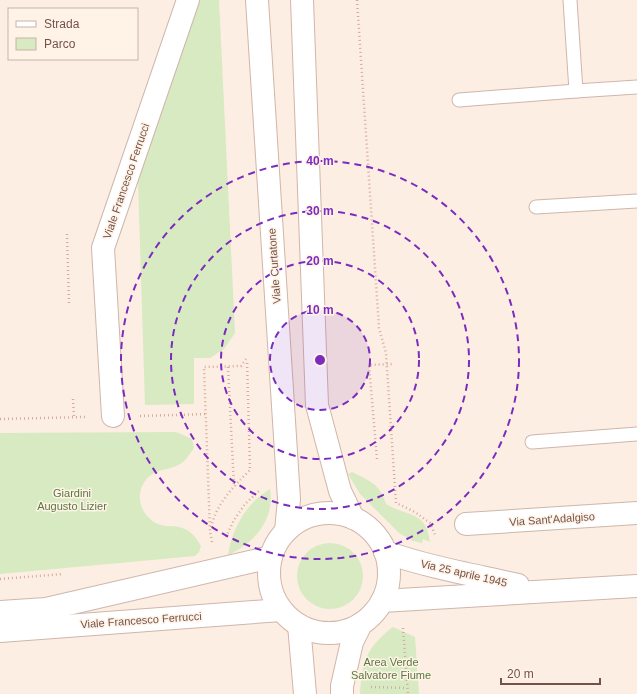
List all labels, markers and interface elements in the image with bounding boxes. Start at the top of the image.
legend [8,8,138,60]
text: Strada [44,17,80,31]
text: Parco [44,37,76,51]
street label: Viale Francesco Ferrucci [101,122,151,240]
text: 40 m [306,154,334,168]
text: 30 m [306,204,334,218]
street label: Viale Curtatone [265,228,283,304]
text: 20 m [306,254,334,268]
text: 10 m [306,303,334,317]
centre of rings [313,353,327,367]
park label: Giardini Augusto Lizier [37,487,107,512]
street label: Via Sant'Adalgiso [509,510,595,528]
street label: Via 25 aprile 1945 [420,557,508,589]
street label: Viale Francesco Ferrucci [80,610,202,630]
park label: Area Verde Salvatore Fiume [351,656,431,681]
scale bar [501,660,600,686]
text: 20 m [507,667,534,681]

